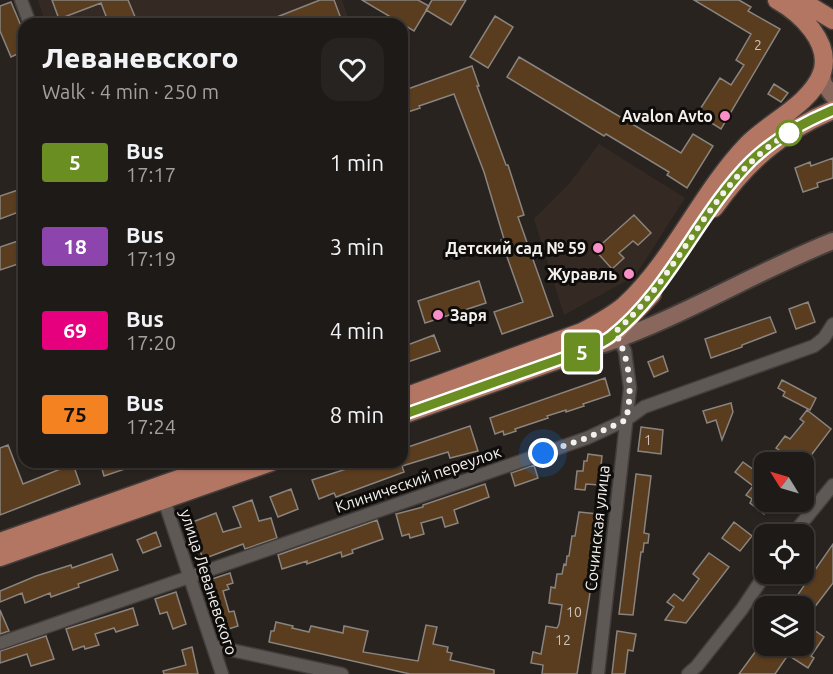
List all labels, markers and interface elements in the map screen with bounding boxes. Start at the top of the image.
house number: 2 [754,37,762,53]
button: heart [321,38,384,101]
text: Леваневского [42,42,238,73]
text: Walk · 4 min · 250 m [42,80,219,103]
place label: Avalon Avto [622,107,713,125]
marker: Avalon Avto [718,109,732,123]
unlabelled marker [776,120,802,146]
text: Bus [126,138,164,163]
text: 5 [69,150,81,174]
text: 1 min [330,150,384,175]
text: 17:17 [126,163,176,186]
text: Bus [126,222,164,247]
text: 18 [63,234,87,258]
text: 3 min [330,234,384,259]
place label: Детский сад № 59 [445,239,586,257]
marker: Детский сад № 59 [591,241,605,255]
text: 17:19 [126,247,176,270]
place label: Журавль [547,265,617,283]
marker: Журавль [622,267,636,281]
text: Bus [126,306,164,331]
place label: Заря [450,306,487,324]
marker: Заря [431,308,445,322]
text: 69 [63,318,87,342]
text: 4 min [330,318,384,343]
text: 17:20 [126,331,176,354]
line badge: 5 [562,332,602,372]
text: 5 [576,340,588,364]
text: Bus [126,390,164,415]
text: 75 [63,402,87,426]
text: 8 min [330,402,384,427]
text: 17:24 [126,415,176,438]
house number: 1 [644,432,652,448]
your location [528,438,558,468]
street label: Клинический переулок [333,442,503,516]
north arrow [754,452,814,512]
map controls [754,452,814,656]
street label: Сочинская улица [581,464,613,592]
street label: улица Леваневского [177,507,241,657]
button: locate [754,524,814,584]
button: layers [754,596,814,656]
house number: 10 [566,604,582,620]
house number: 12 [555,632,571,648]

